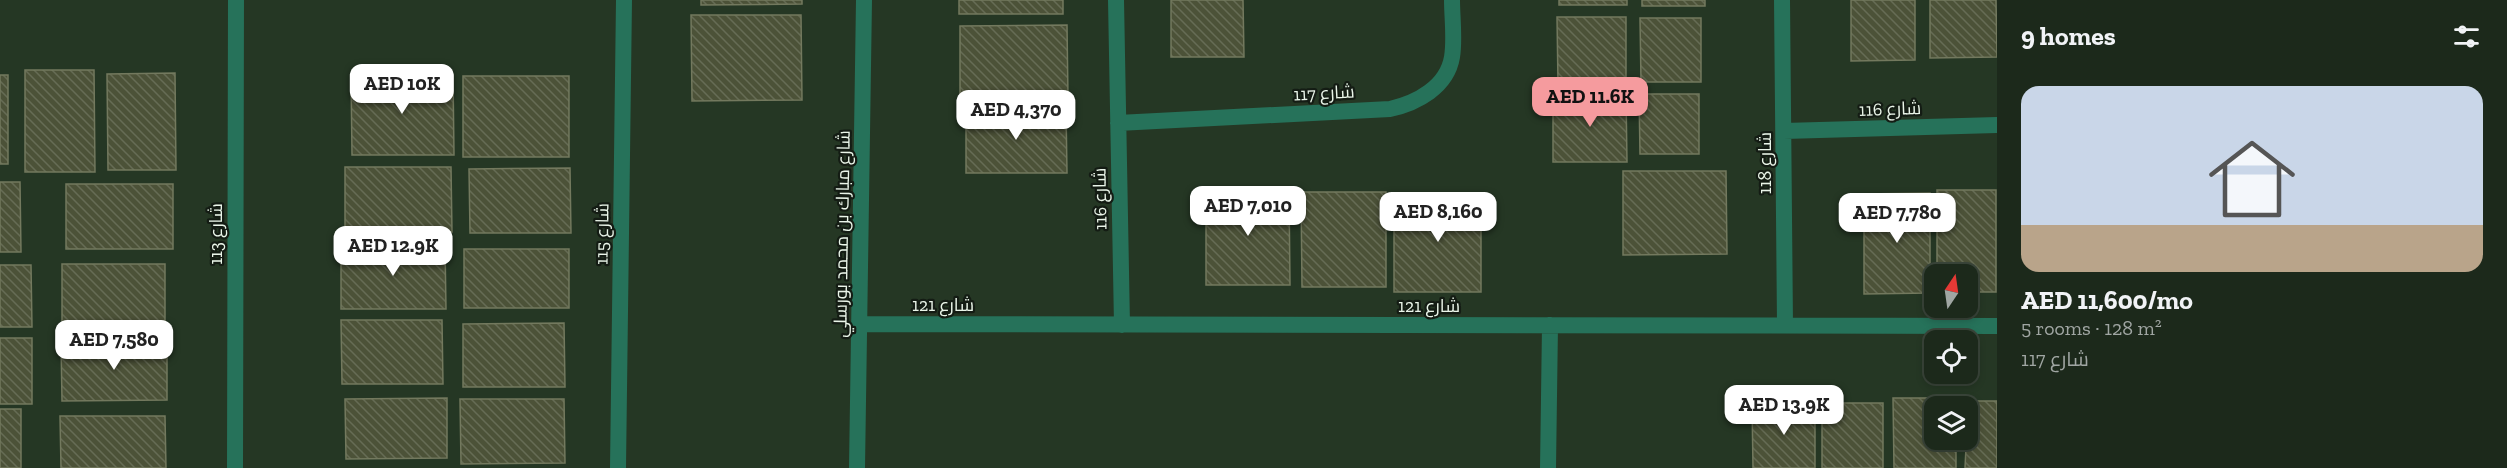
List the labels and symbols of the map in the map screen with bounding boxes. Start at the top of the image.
pin: AED 10K [347,64,457,115]
pin: AED 11.6K [1521,77,1659,128]
street label: شارع 117 [1293,80,1355,107]
pin: AED 4,370 [947,90,1085,141]
street label: شارع 116 [1858,97,1922,122]
street label: شارع مبارك بن محمد بورسلي [829,130,858,338]
street label: شارع 118 [1754,132,1777,194]
street label: شارع 116 [1088,168,1113,230]
pin: AED 7,010 [1179,186,1317,237]
pin: AED 8,160 [1369,192,1507,243]
pin: AED 7,780 [1828,193,1966,244]
street label: شارع 113 [205,203,228,265]
street label: شارع 115 [590,203,615,265]
pin: AED 12.9K [324,226,462,277]
north arrow [1924,264,1978,318]
street label: شارع 121 [912,294,974,317]
street label: شارع 121 [1398,295,1460,318]
pin: AED 7,580 [45,320,183,371]
pin: AED 13.9K [1715,385,1853,436]

